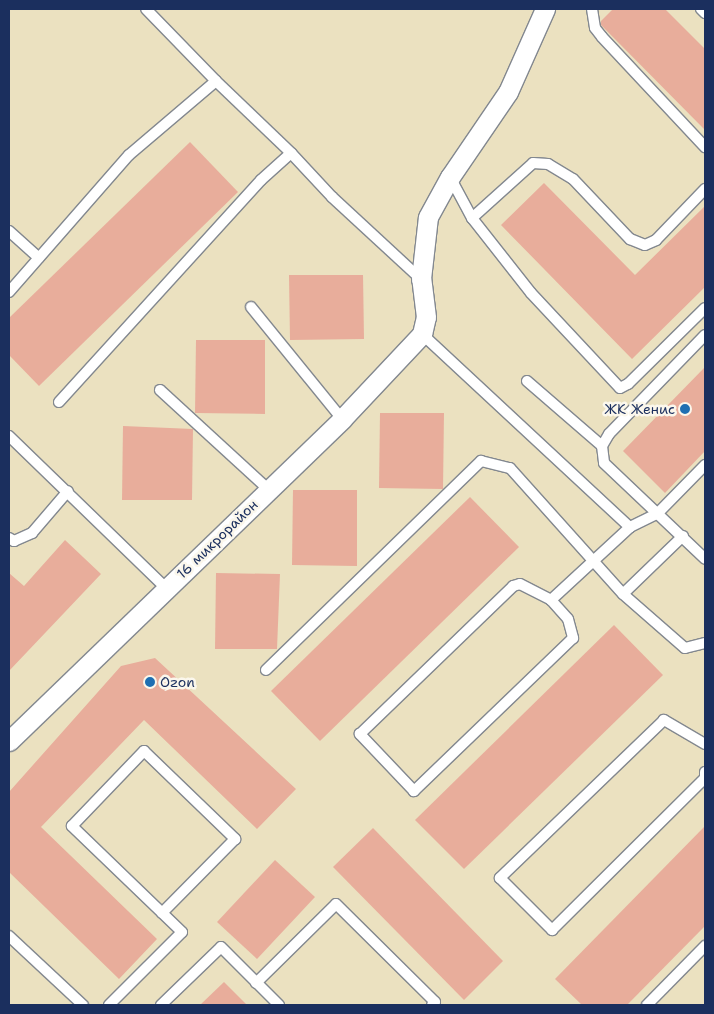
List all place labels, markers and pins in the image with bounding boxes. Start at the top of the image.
place label: ЖК Женис [605,401,675,417]
marker: ЖК Женис [679,403,691,415]
place label: Ozon [160,674,195,690]
marker: Ozon [144,676,156,688]

